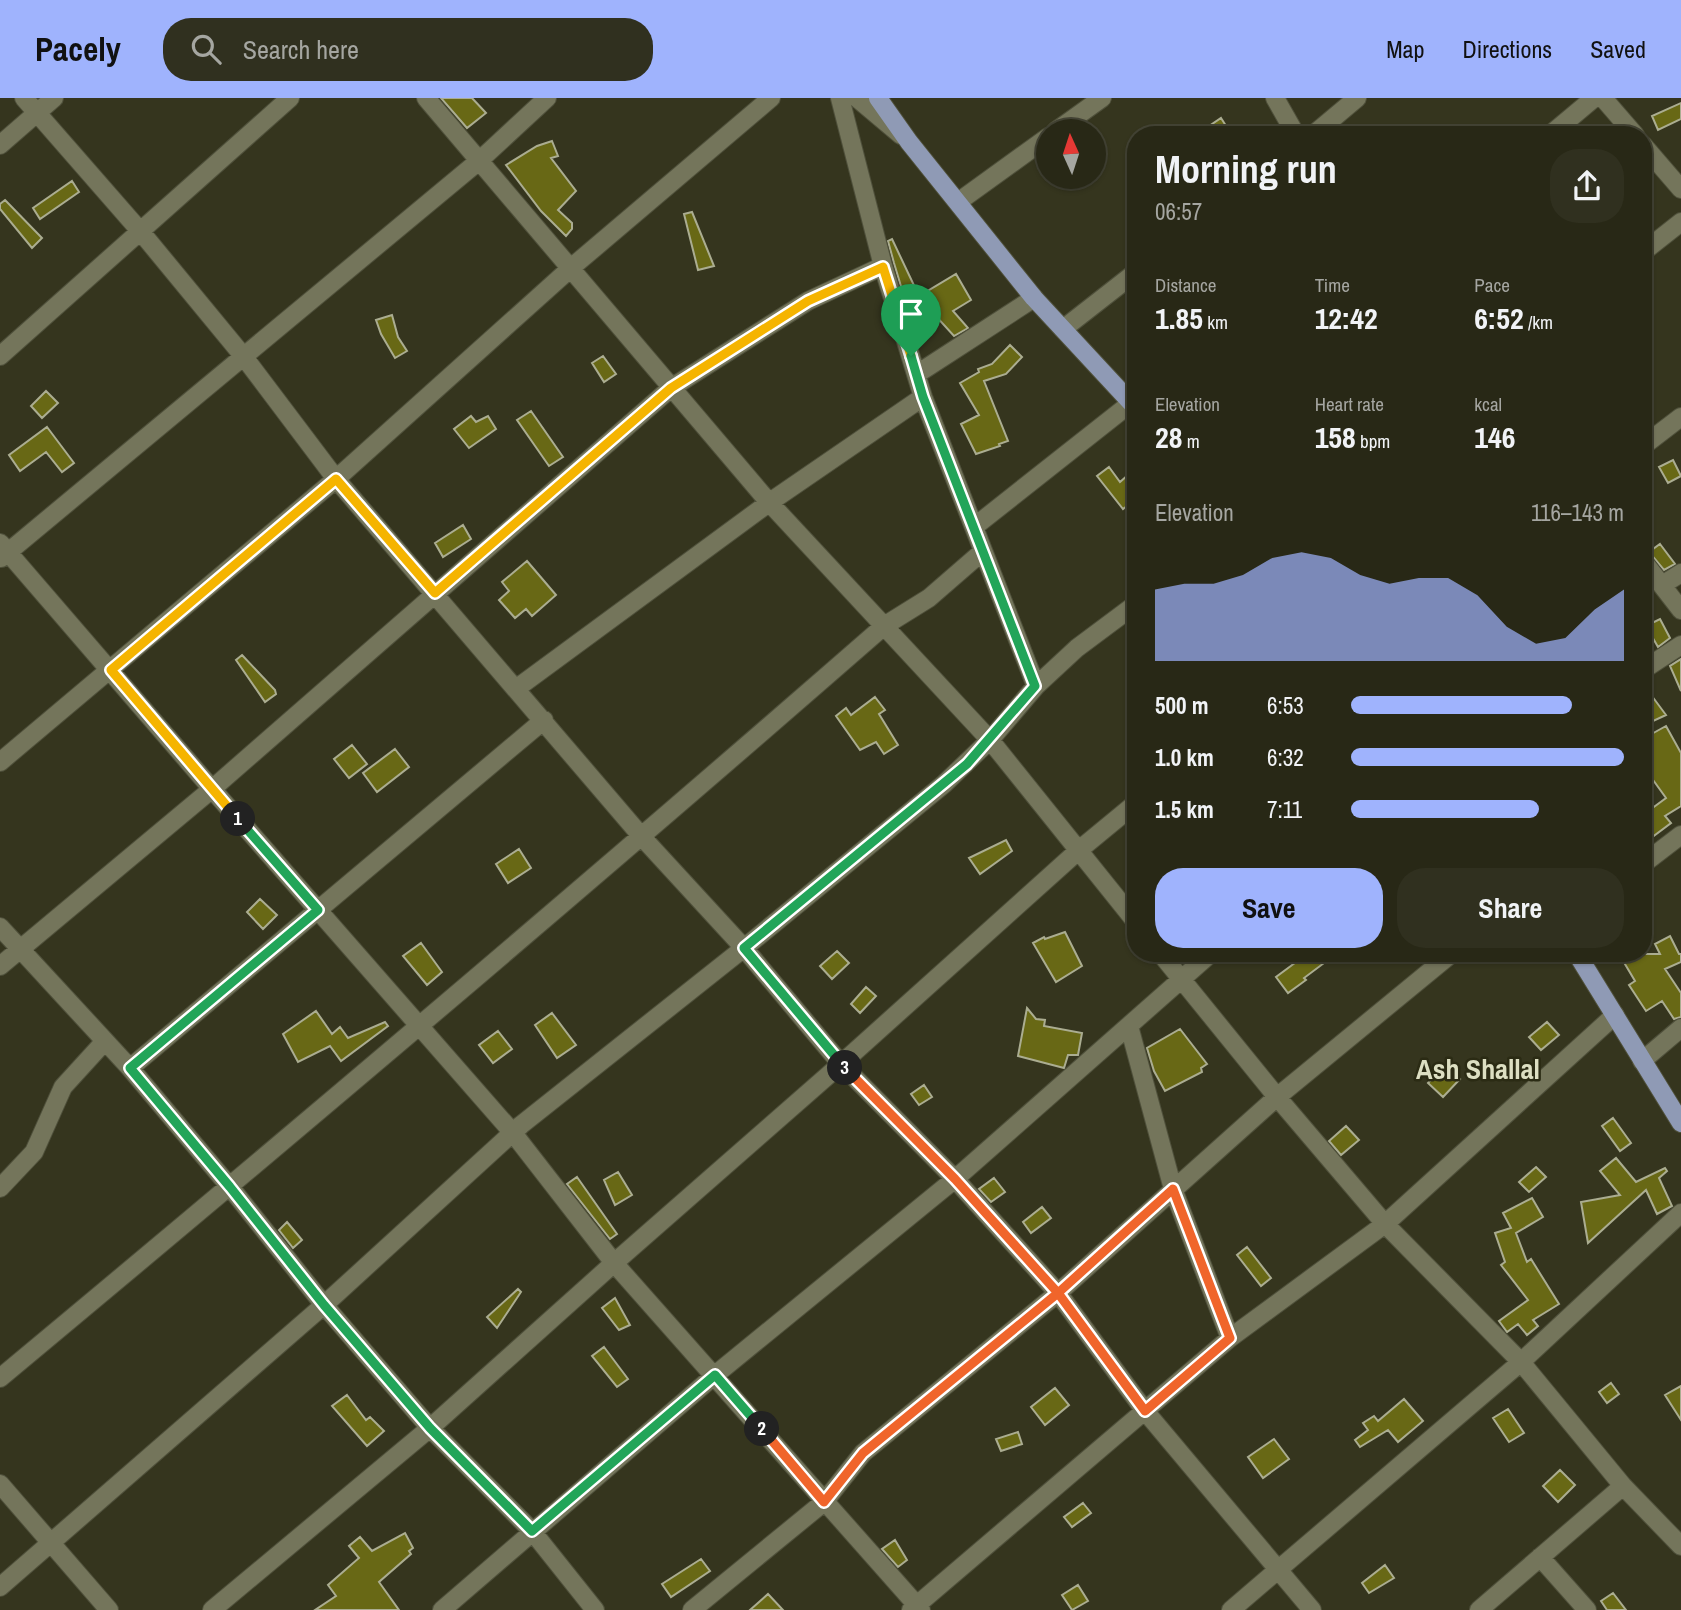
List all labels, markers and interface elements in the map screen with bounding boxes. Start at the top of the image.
search box [163,18,653,81]
text: Pacely [35,27,121,71]
icon: search [187,30,225,68]
text: Search here [243,32,359,67]
text: Map [1386,33,1424,65]
text: Directions [1462,33,1552,65]
text: Saved [1590,33,1646,65]
north arrow [1036,119,1106,189]
map controls [1036,119,1106,189]
text: Morning run [1155,144,1337,195]
button: share [1550,149,1624,223]
text: 06:57 [1155,196,1202,227]
text: Distance [1155,272,1216,298]
text: Time [1315,272,1350,298]
text: Pace [1474,272,1510,298]
pin [881,284,941,356]
icon: arrive [892,295,930,333]
text: 1.85 [1155,298,1203,338]
text: 12:42 [1315,298,1378,338]
text: 6:52 [1474,298,1524,338]
text: km [1203,309,1228,335]
text: /km [1524,309,1553,335]
text: Elevation [1155,391,1220,417]
text: Heart rate [1315,391,1384,417]
text: kcal [1474,391,1502,417]
text: 28 [1155,417,1182,457]
text: 158 [1315,417,1356,457]
text: 146 [1474,417,1515,457]
text: m [1182,428,1200,454]
text: bpm [1356,428,1390,454]
text: Elevation [1155,497,1234,528]
text: 116–143 m [1531,497,1624,528]
text: 500 m [1155,690,1208,721]
text: 6:53 [1267,690,1304,721]
text: 1.0 km [1155,742,1214,773]
text: 6:32 [1267,742,1304,773]
text: 1.5 km [1155,794,1214,825]
text: 7:11 [1267,794,1302,825]
pin: 1 [220,802,256,836]
text: 1 [233,805,242,831]
button: Save [1155,868,1383,948]
button: Share [1397,868,1624,948]
district label: Ash Shallal [1416,1050,1540,1088]
pin: 3 [828,1051,862,1086]
text: 3 [840,1054,849,1080]
pin: 2 [744,1412,780,1446]
text: 2 [757,1415,766,1441]

